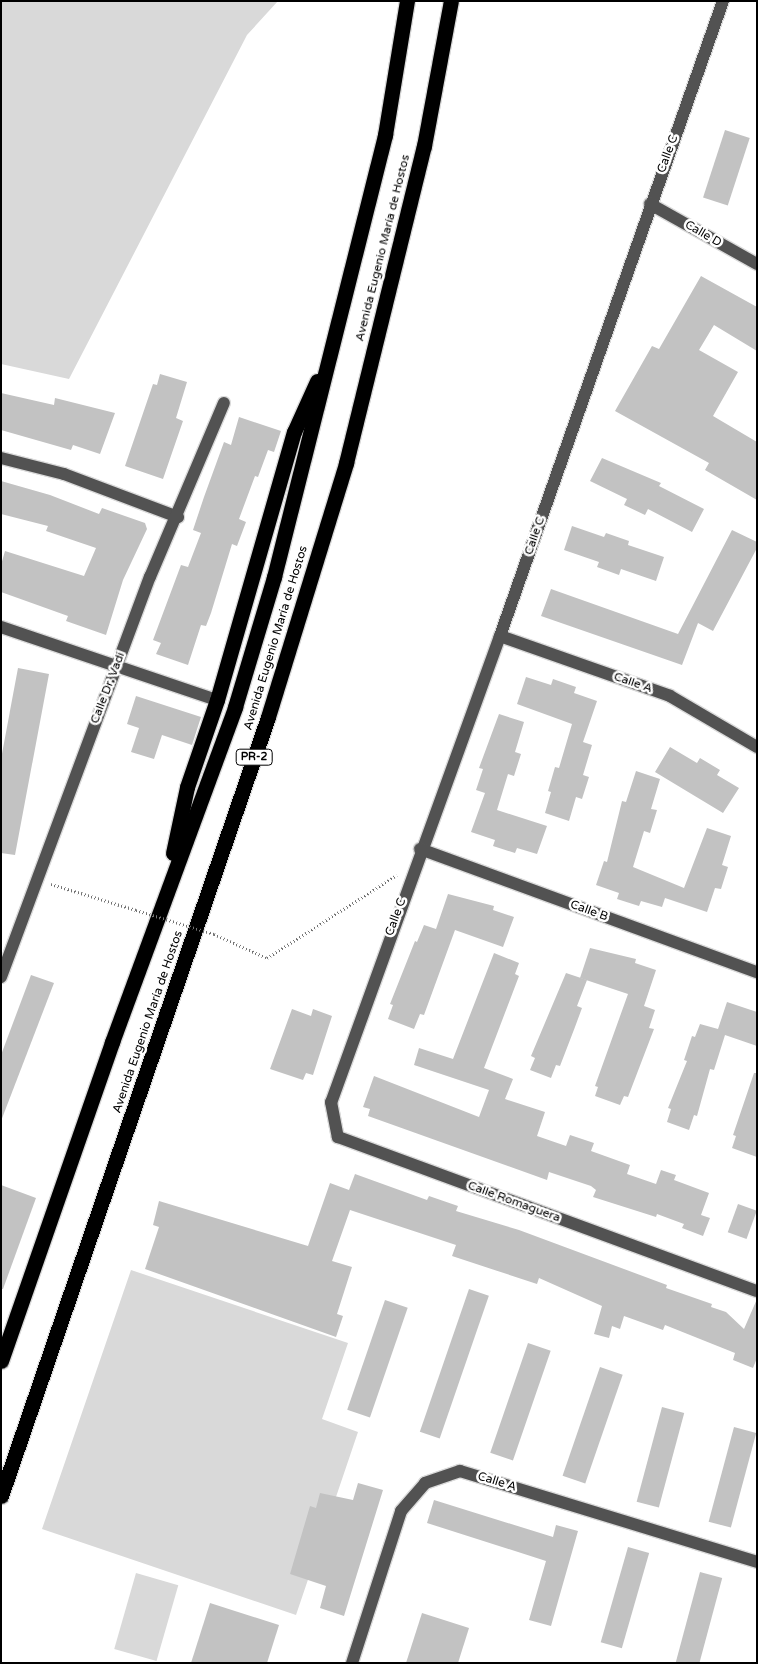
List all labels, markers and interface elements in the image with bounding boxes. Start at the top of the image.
street label: Calle C [655,133,681,175]
street label: Avenida Eugenio María de Hostos [353,153,413,343]
street label: Calle D [682,218,724,250]
street label: Calle C [522,515,548,557]
street label: Avenida Eugenio María de Hostos [241,544,311,732]
street label: Calle Dr. Vadi [88,650,128,726]
street label: Calle A [612,670,654,696]
road number: PR-2 [235,749,273,766]
street label: Calle C [383,896,409,938]
street label: Calle B [568,898,610,924]
street label: Avenida Eugenio María de Hostos [110,929,186,1115]
street label: Calle Romaguera [466,1179,562,1225]
street label: Calle A [476,1469,518,1495]

